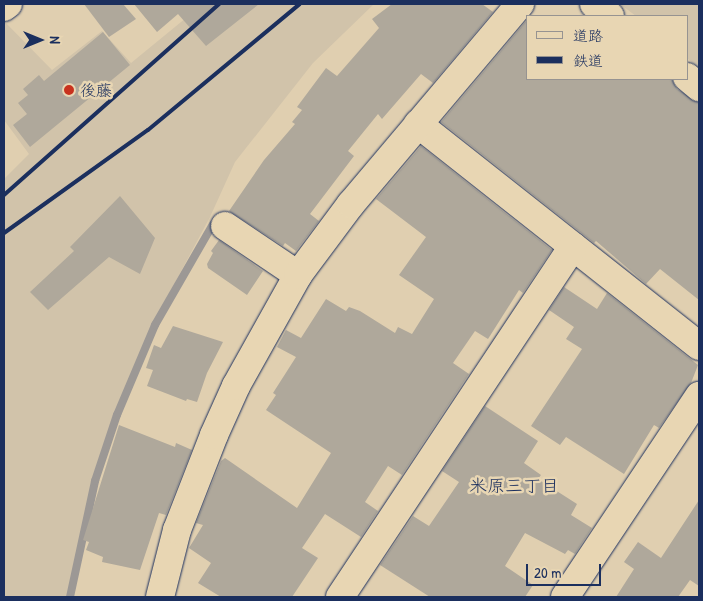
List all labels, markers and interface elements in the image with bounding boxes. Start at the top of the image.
north arrow [15,15,65,65]
legend [526,15,688,80]
text: 道路 [573,25,603,46]
text: N [46,36,65,44]
text: 鉄道 [573,50,603,71]
place label: 後藤 [80,80,112,100]
marker: 後藤 [62,83,76,97]
district label: 米原三丁目 [469,475,559,497]
scale bar [528,554,603,586]
text: 20 m [534,562,561,583]

